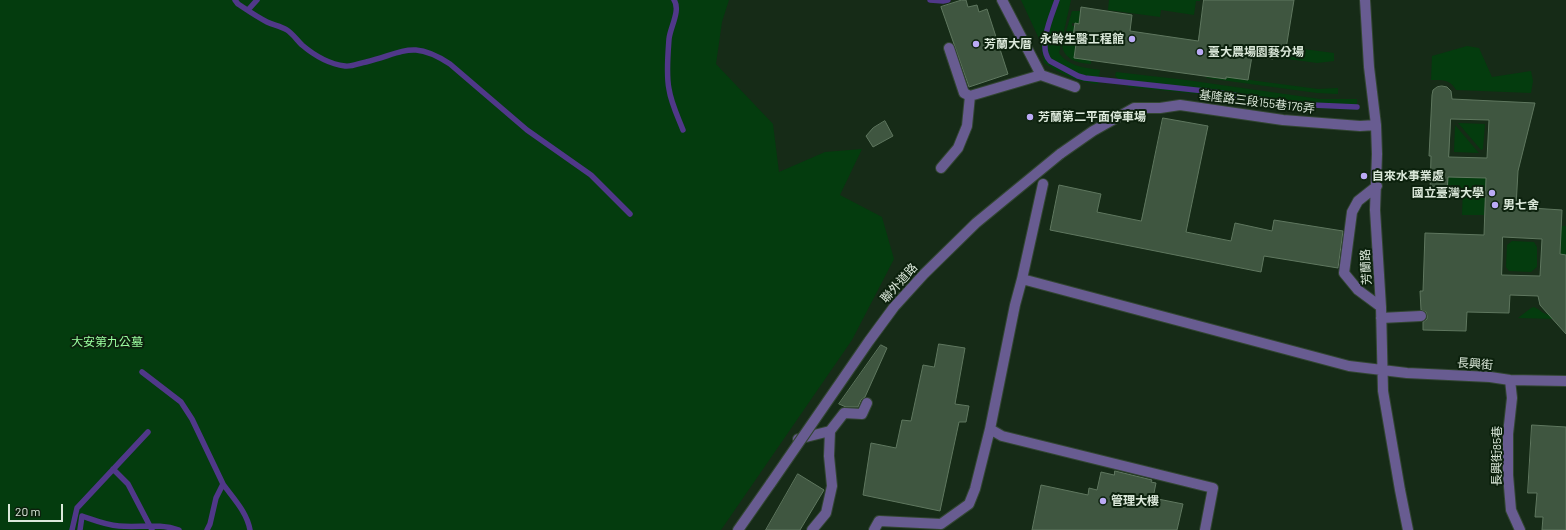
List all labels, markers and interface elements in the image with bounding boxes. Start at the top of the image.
place label: 永齡生醫工程館 [1040,32,1124,46]
marker: 永齡生醫工程館 [1127,34,1137,44]
place label: 芳蘭大厝 [984,37,1032,51]
marker: 芳蘭大厝 [971,39,981,49]
place label: 臺大農場園藝分場 [1208,45,1304,59]
marker: 臺大農場園藝分場 [1195,47,1205,57]
street label: 基隆路三段155巷176弄 [1198,88,1316,116]
place label: 芳蘭第二平面停車場 [1038,110,1146,124]
marker: 芳蘭第二平面停車場 [1025,112,1035,122]
place label: 自來水事業處 [1372,169,1444,183]
marker: 自來水事業處 [1359,171,1369,181]
place label: 國立臺灣大學 [1412,186,1484,200]
marker: 國立臺灣大學 [1487,188,1497,198]
place label: 男七舍 [1503,198,1539,212]
marker: 男七舍 [1490,200,1500,210]
street label: 芳蘭路 [1358,249,1374,285]
street label: 聯外道路 [878,260,920,306]
park label: 大安第九公墓 [71,335,143,349]
street label: 長興街 [1457,356,1493,372]
street label: 長興街85巷 [1490,426,1504,486]
place label: 管理大樓 [1111,494,1159,508]
scale bar [10,496,65,522]
marker: 管理大樓 [1098,496,1108,506]
text: 20 m [15,504,41,518]

